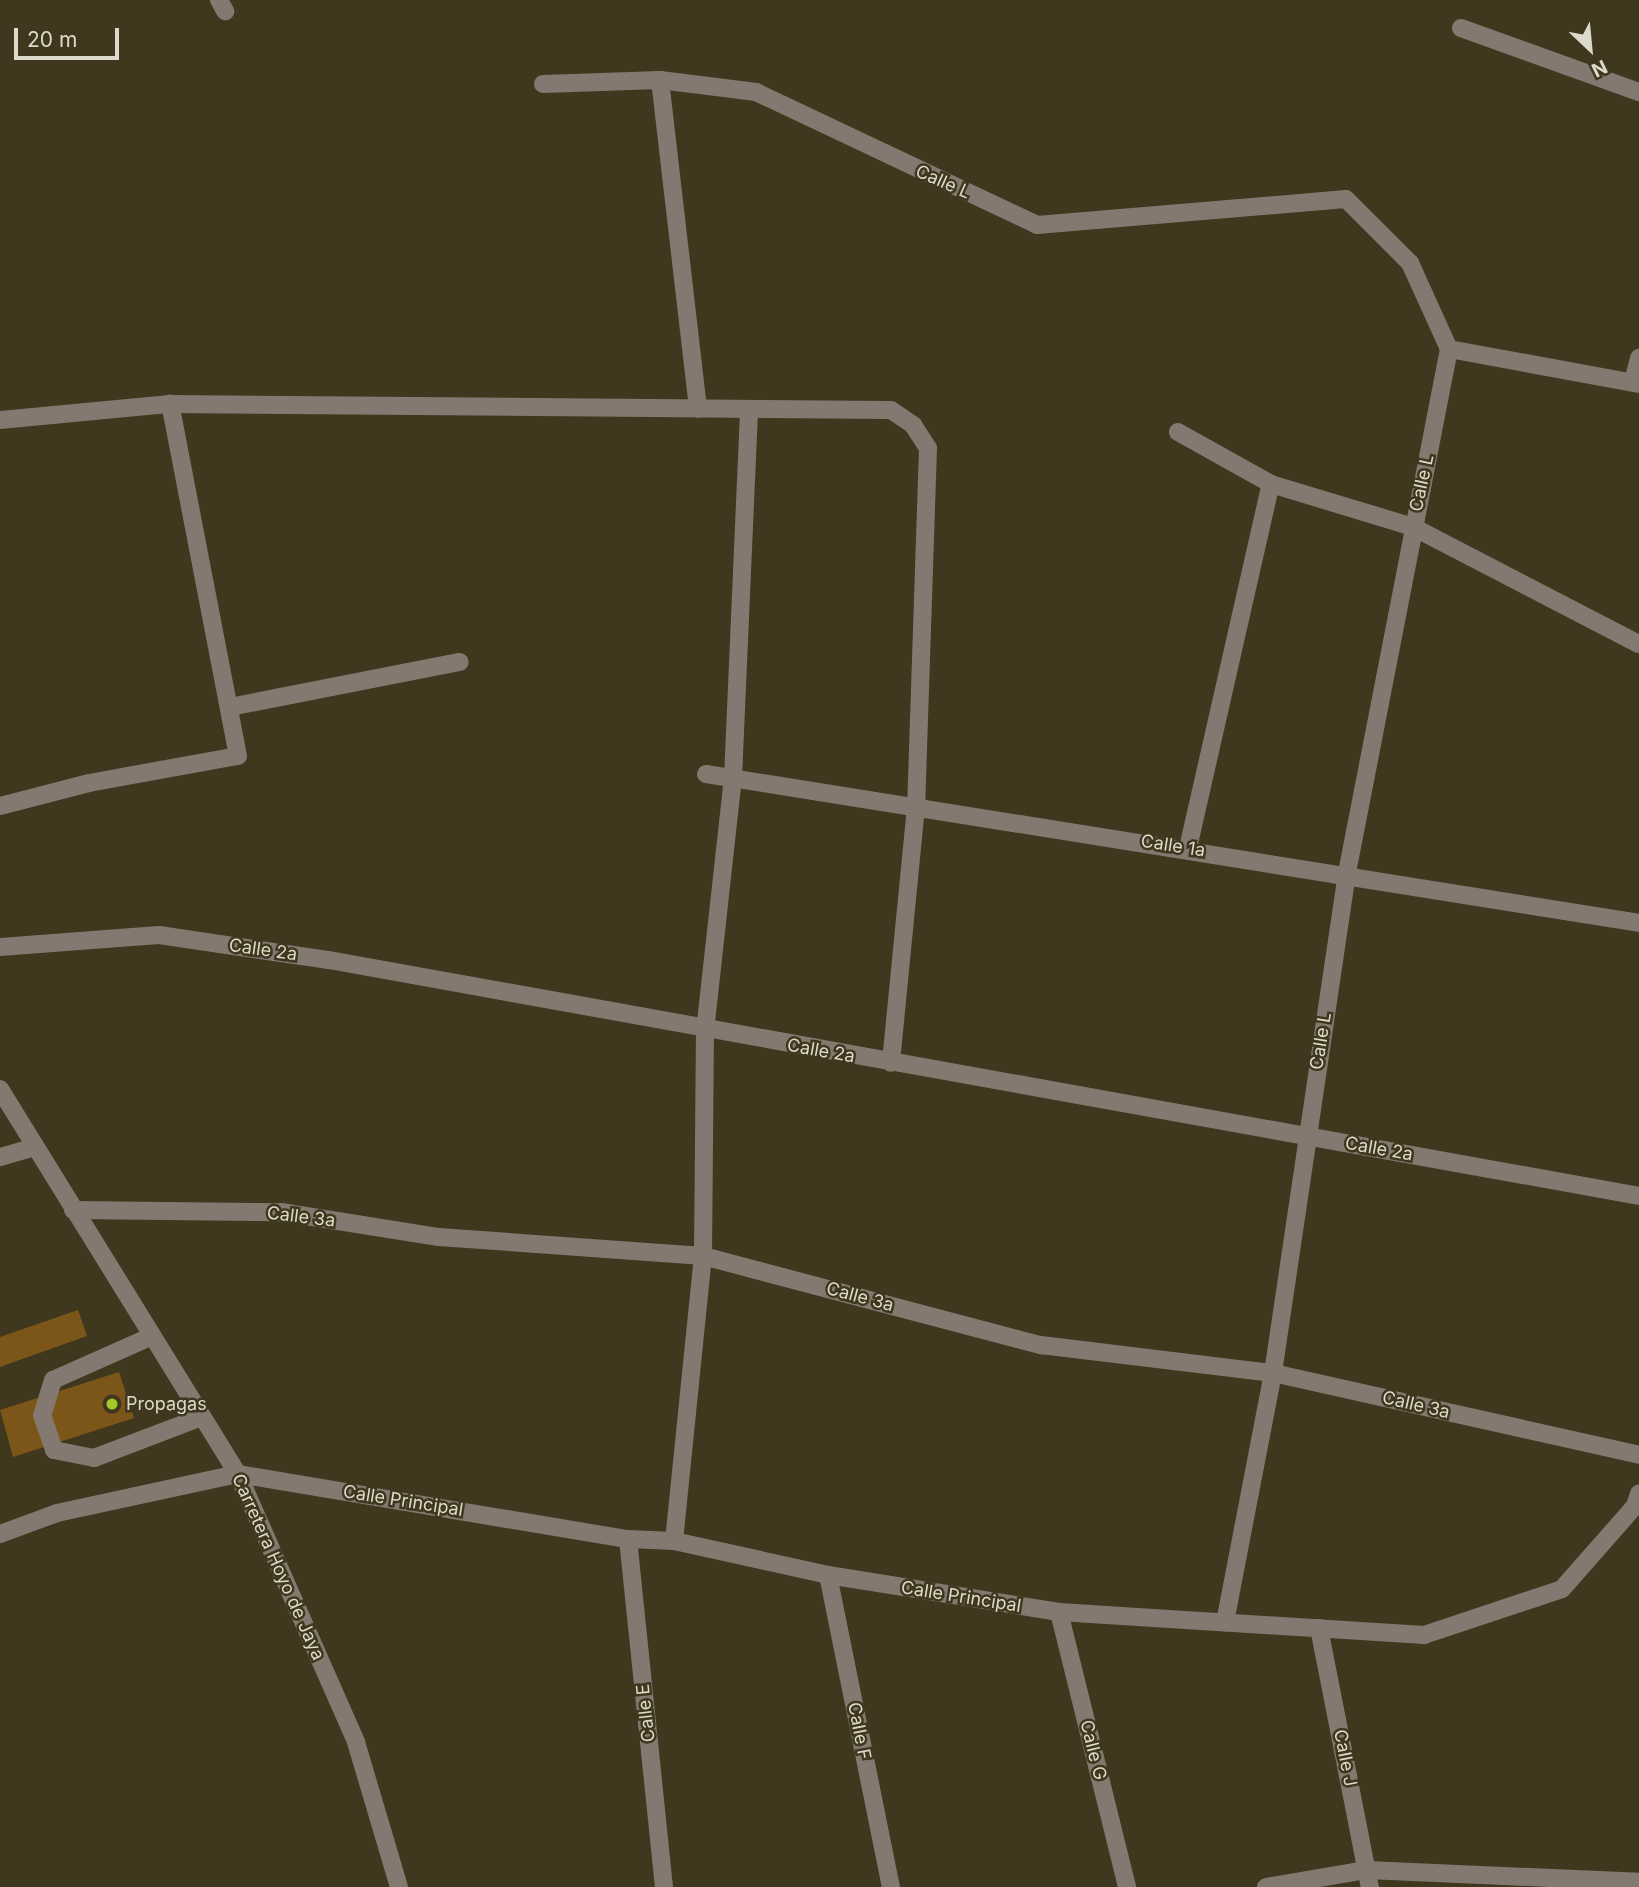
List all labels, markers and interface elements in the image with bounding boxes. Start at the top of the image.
scale bar [18,14,122,58]
north arrow [1555,14,1625,84]
text: 20 m [27,27,77,52]
text: N [1588,55,1611,82]
street label: Calle L [912,160,974,204]
street label: Calle L [1405,453,1439,513]
street label: Calle 1a [1139,830,1207,862]
street label: Calle 2a [228,935,298,965]
street label: Calle L [1306,1011,1336,1071]
street label: Calle 2a [785,1034,857,1068]
street label: Calle 2a [1343,1132,1415,1166]
street label: Calle 3a [266,1202,336,1232]
street label: Calle 3a [824,1278,896,1316]
street label: Calle 3a [1380,1387,1452,1423]
place label: Propagas [126,1393,207,1415]
marker: Propagas [104,1396,120,1412]
street label: Carretera Hoyo de Jaya [227,1470,329,1664]
street label: Calle Principal [341,1481,465,1521]
street label: Calle Principal [899,1577,1023,1617]
street label: Calle E [632,1683,660,1743]
street label: Calle F [843,1700,875,1762]
street label: Calle G [1075,1718,1111,1782]
street label: Calle J [1329,1728,1361,1788]

